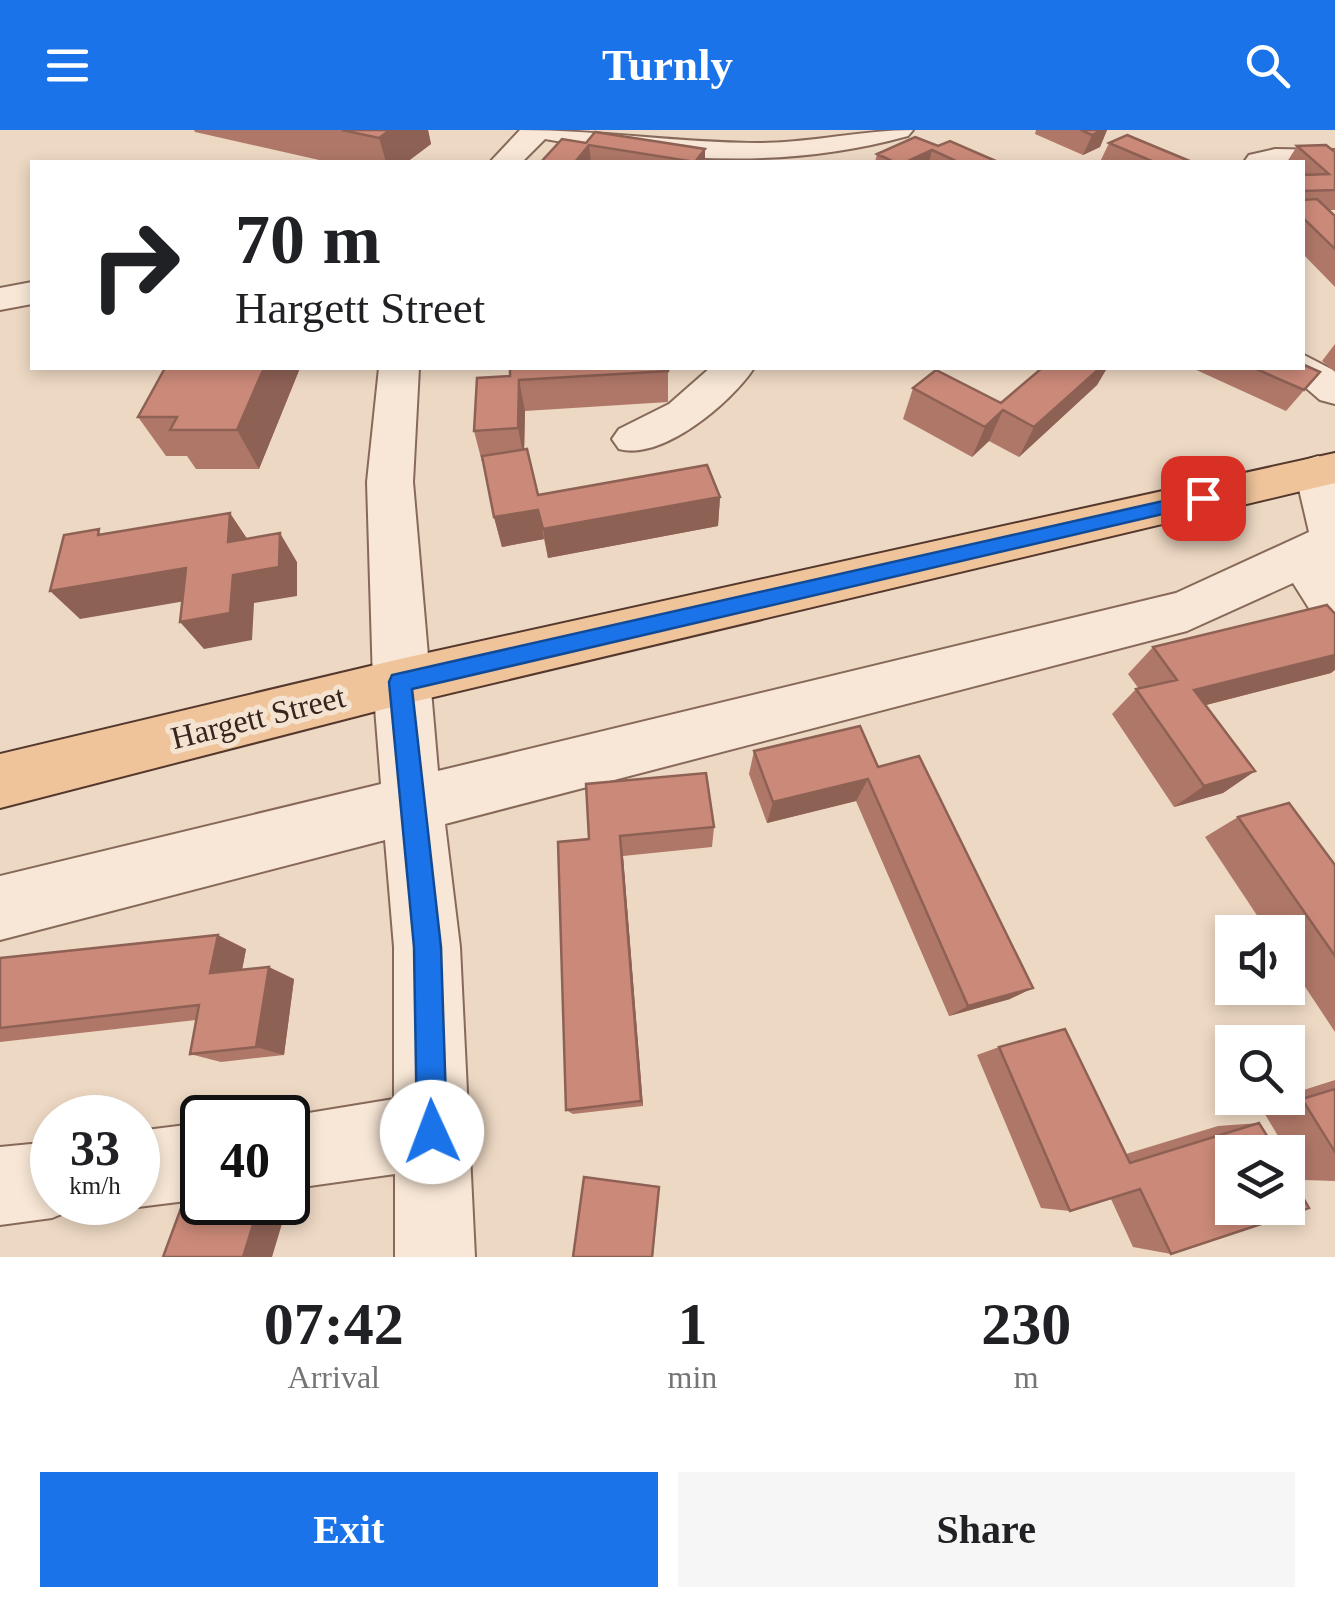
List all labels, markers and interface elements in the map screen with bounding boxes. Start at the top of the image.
icon: menu [40,38,95,93]
icon: search [1240,38,1295,93]
text: Turnly [602,40,733,90]
icon: right [70,200,200,330]
text: 70 m [235,201,381,278]
text: Hargett Street [235,283,485,333]
pin [1161,456,1246,541]
icon: arrive [1176,471,1231,526]
street label: Hargett Street [167,678,349,756]
map controls [1215,915,1305,1225]
button: sound [1215,915,1305,1005]
button: search [1215,1025,1305,1115]
position arrow [380,1080,484,1184]
speed limit sign: 40 [180,1095,310,1225]
text: 33 [70,1120,120,1176]
button: layers [1215,1135,1305,1225]
text: km/h [69,1172,121,1199]
text: 07:42 [264,1291,404,1357]
text: 1 [677,1291,707,1357]
text: 230 [981,1291,1071,1357]
text: Arrival [288,1359,380,1395]
text: min [668,1359,717,1395]
text: m [1014,1359,1039,1395]
button: Exit [40,1472,658,1587]
button: Share [678,1472,1295,1587]

